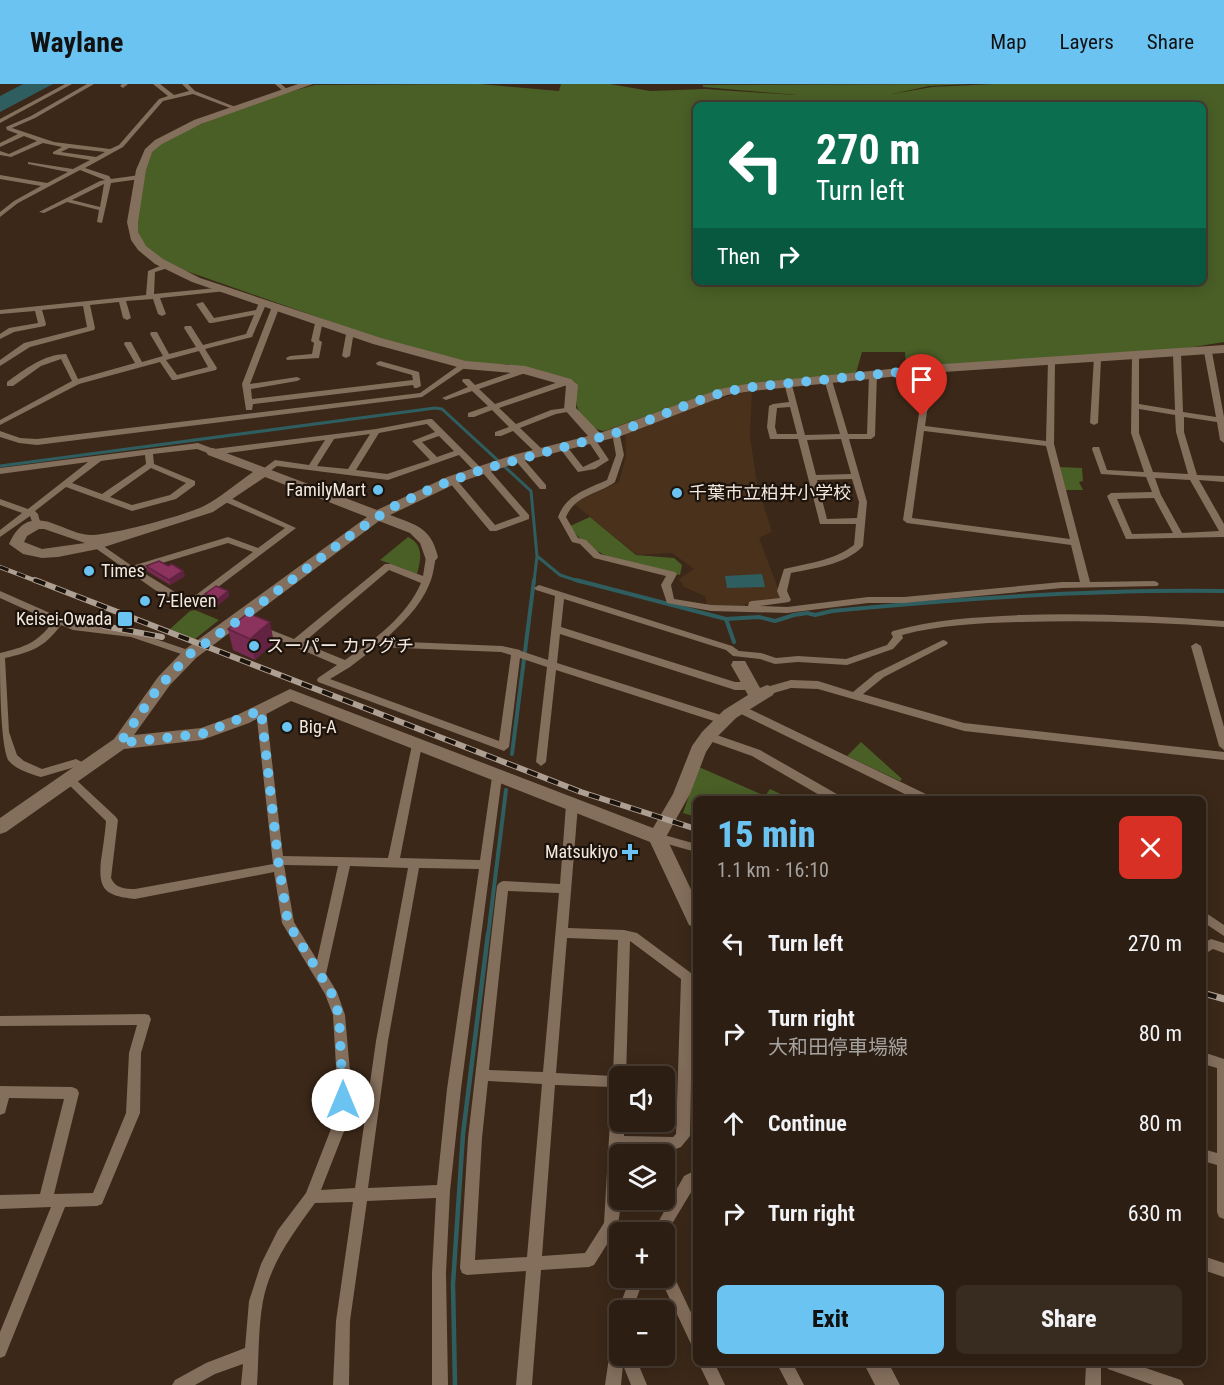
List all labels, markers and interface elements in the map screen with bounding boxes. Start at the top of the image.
text: Waylane [30,26,123,59]
text: Map [990,30,1027,54]
text: Layers [1060,30,1114,54]
text: Share [1147,30,1194,54]
text: 270 m [816,125,921,174]
icon: left [717,126,795,204]
text: Turn left [816,175,905,207]
icon: right [772,240,805,273]
text: Then [717,244,760,269]
pin [896,354,947,416]
icon: arrive [905,363,938,396]
place label: FamilyMart [286,479,366,500]
place label: 千葉市立柏井小学校 [689,482,851,503]
marker: FamilyMart [371,483,385,497]
marker: 千葉市立柏井小学校 [670,486,684,500]
place label: Times [101,560,145,581]
marker: Times [82,564,96,578]
place label: 7-Eleven [157,590,217,611]
marker: 7-Eleven [138,594,152,608]
place label: Keisei-Owada [16,608,112,629]
marker: Keisei-Owada [116,610,134,628]
place label: スーパー カワグチ [266,635,414,656]
marker: スーパー カワグチ [247,639,261,653]
place label: Big-A [299,716,337,737]
marker: Big-A [280,720,294,734]
text: 15 min [717,814,816,856]
button: close [1119,816,1182,879]
place label: Matsukiyo [545,841,618,862]
marker: Matsukiyo [623,845,637,859]
text: 1.1 km · 16:10 [717,858,829,882]
icon: left [717,927,750,960]
text: Turn left [768,931,843,956]
text: 270 m [1128,931,1182,956]
text: Turn right [768,1006,855,1031]
icon: right [717,1017,750,1050]
text: 80 m [1139,1021,1182,1046]
text: 大和田停車場線 [768,1035,908,1059]
map controls [609,1066,675,1366]
button: sound [609,1066,675,1132]
position arrow [311,1068,375,1132]
icon: ahead [717,1107,750,1140]
text: Continue [768,1111,847,1136]
text: 80 m [1139,1111,1182,1136]
button: layers [609,1144,675,1210]
icon: right [717,1197,750,1230]
text: Turn right [768,1201,855,1226]
text: 630 m [1128,1201,1182,1226]
button: + [609,1222,675,1288]
button: Exit [717,1285,944,1354]
button: Share [956,1285,1182,1354]
button: − [609,1300,675,1366]

